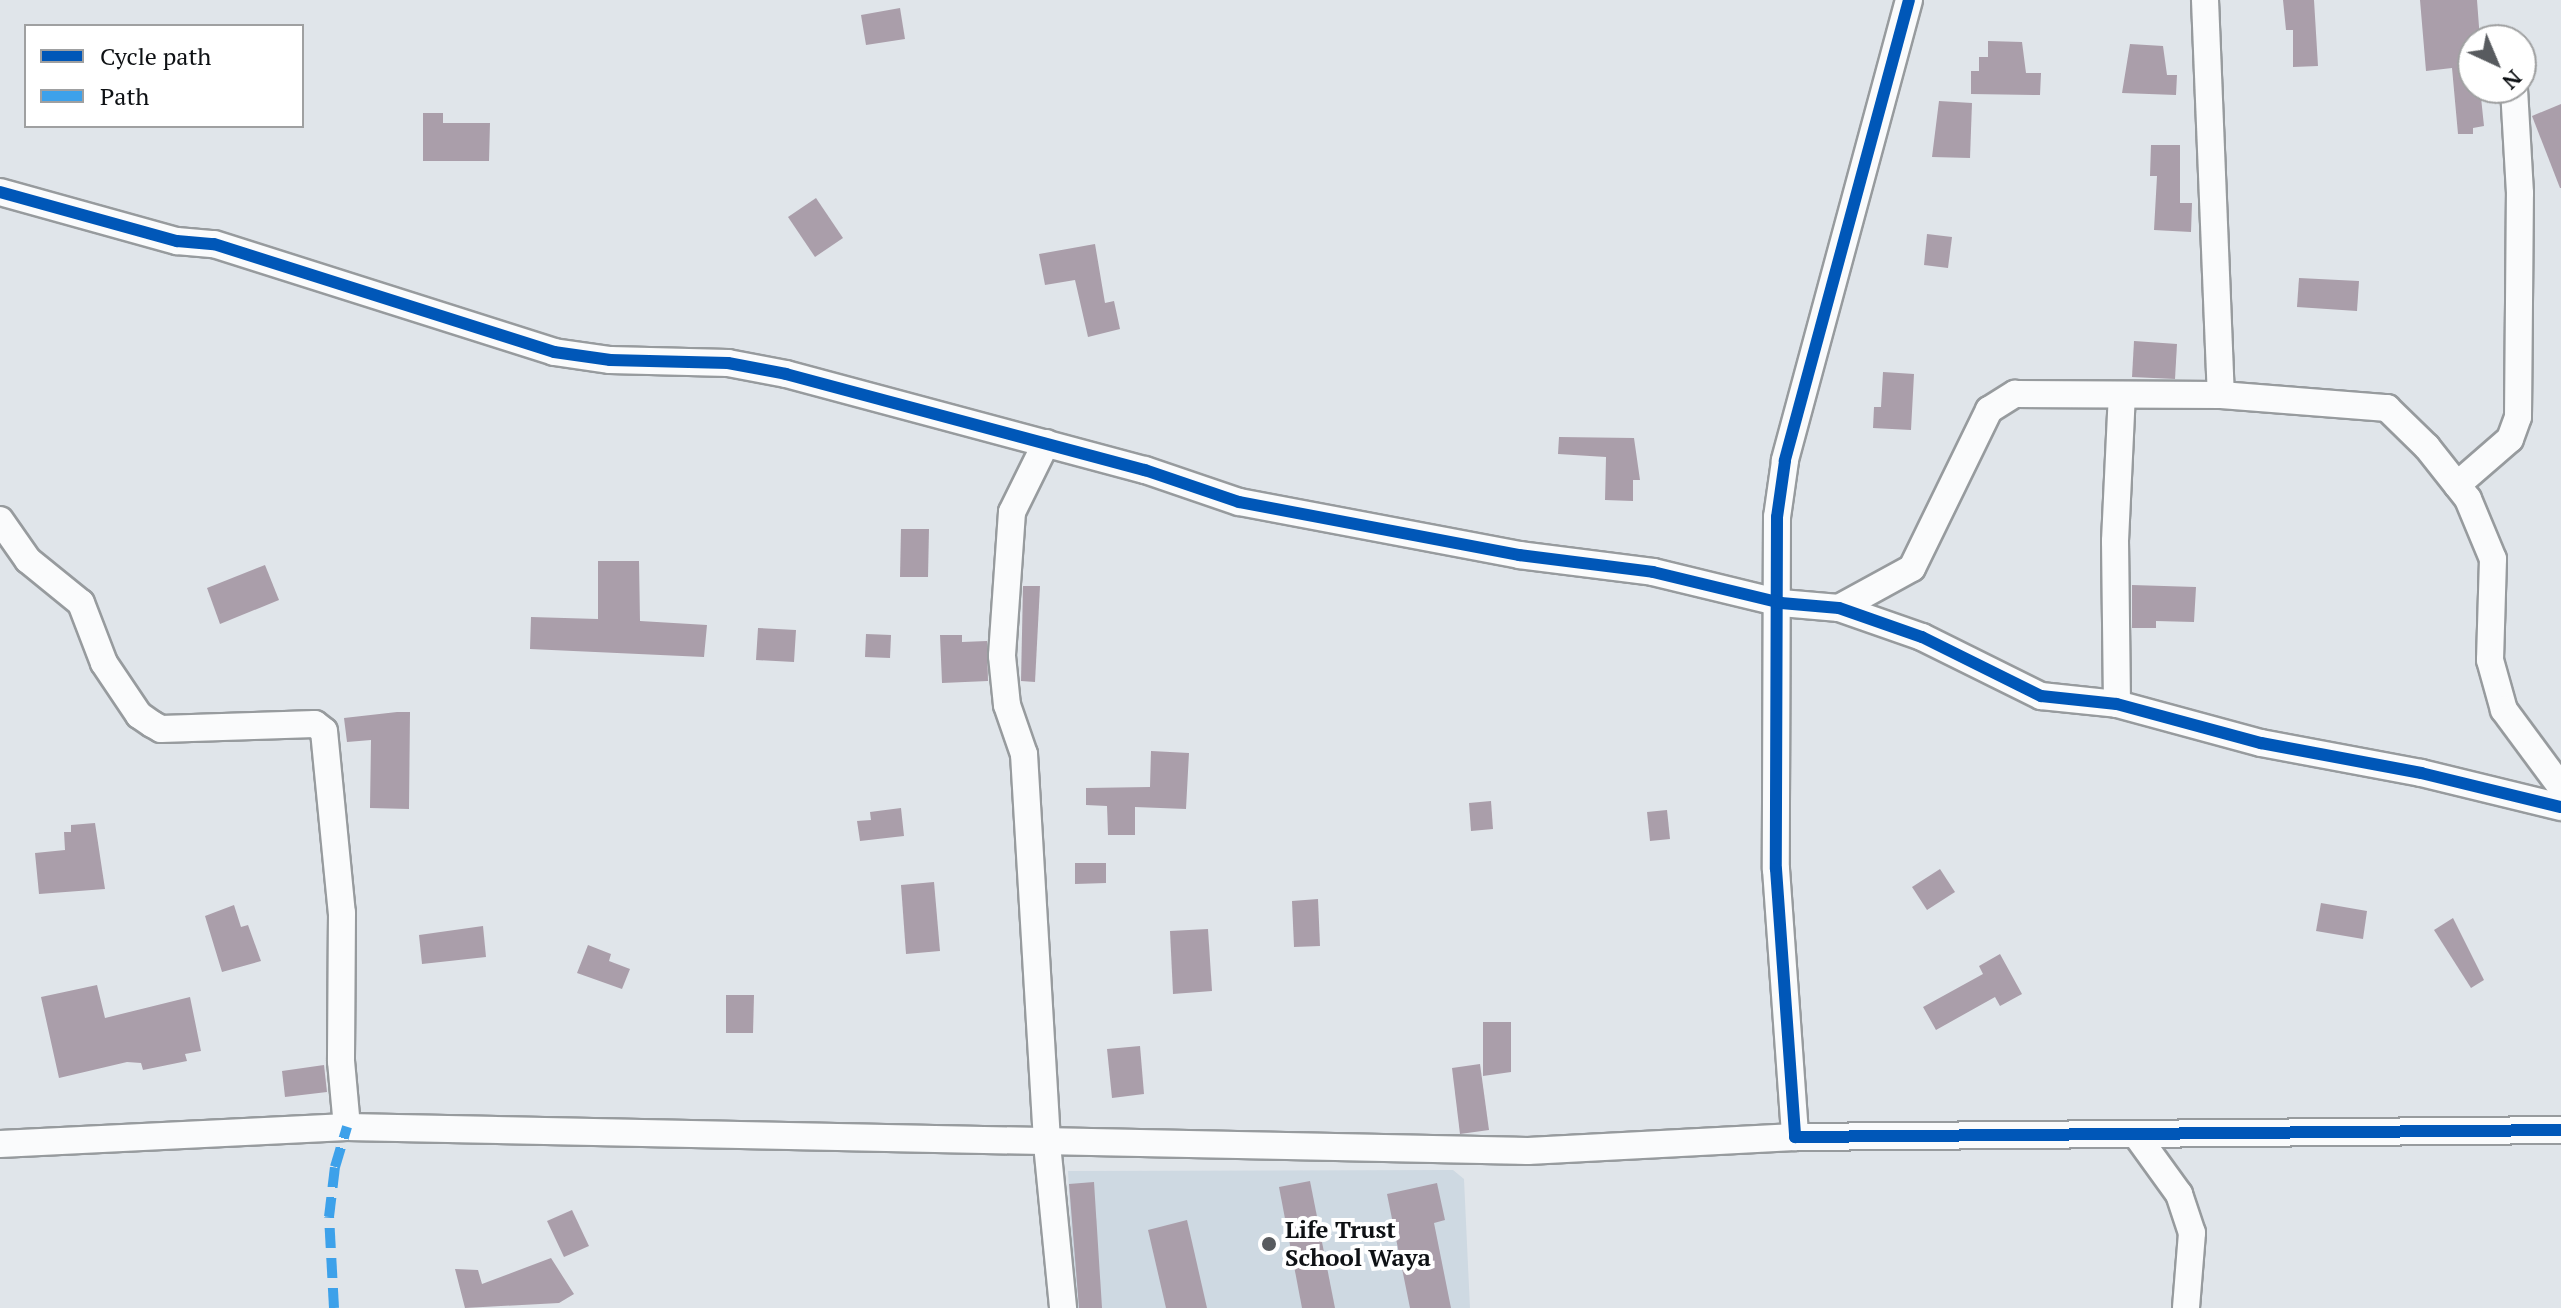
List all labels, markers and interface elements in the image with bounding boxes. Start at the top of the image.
legend [24,24,304,128]
north arrow [2457,24,2537,104]
text: Cycle path [100,40,211,72]
text: N [2497,64,2529,96]
text: Path [100,80,149,112]
place label: Life Trust School Waya [1285,1216,1431,1272]
marker: Life Trust School Waya [1260,1235,1278,1253]

